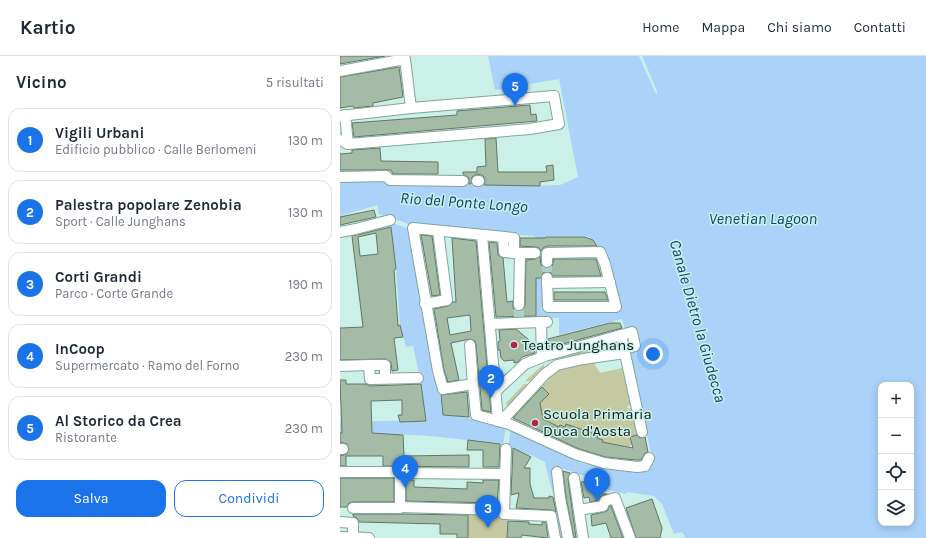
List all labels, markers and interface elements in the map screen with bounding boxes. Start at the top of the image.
text: Kartio [20,17,75,39]
text: Home [642,19,679,36]
text: Mappa [701,19,745,36]
text: Chi siamo [767,19,832,36]
text: Contatti [854,19,906,36]
text: Vicino [16,72,67,92]
pin: 5 [502,73,528,106]
text: 5 risultati [266,75,324,90]
text: Vigili Urbani [55,124,144,142]
text: 1 [28,133,32,148]
text: 130 m [288,133,323,148]
text: Edificio pubblico · Calle Berlomeni [55,142,257,157]
water label: Rio del Ponte Longo [400,188,529,216]
text: Palestra popolare Zenobia [55,196,242,214]
text: 2 [26,205,34,220]
text: 130 m [288,205,323,220]
water label: Venetian Lagoon [709,209,817,228]
text: Sport · Calle Junghans [55,214,186,229]
water label: Canale Dietro la Giudecca [666,237,730,405]
text: Corti Grandi [55,268,142,286]
text: 3 [26,277,34,292]
text: 190 m [288,277,323,292]
text: Parco · Corte Grande [55,286,173,301]
place label: Teatro Junghans [522,336,634,354]
text: InCoop [55,340,105,358]
marker: Teatro Junghans [509,340,519,350]
your location [643,344,663,364]
text: 4 [26,349,34,364]
text: 230 m [285,349,323,364]
text: Supermercato · Ramo del Forno [55,358,239,373]
pin: 2 [478,365,504,398]
map controls [878,382,914,526]
button: + [878,382,914,418]
place label: Scuola Primaria Duca d'Aosta [543,405,652,440]
text: Al Storico da Crea [55,412,182,430]
marker: Scuola Primaria Duca d'Aosta [530,418,540,428]
button: − [878,418,914,454]
text: 5 [26,421,34,436]
text: 230 m [285,421,323,436]
text: Ristorante [55,430,117,445]
button: locate [878,454,914,490]
pin: 4 [392,455,418,488]
pin: 1 [584,468,610,501]
button: Salva [16,480,166,517]
button: Condividi [174,480,324,517]
button: layers [878,490,914,526]
pin: 3 [475,495,501,528]

